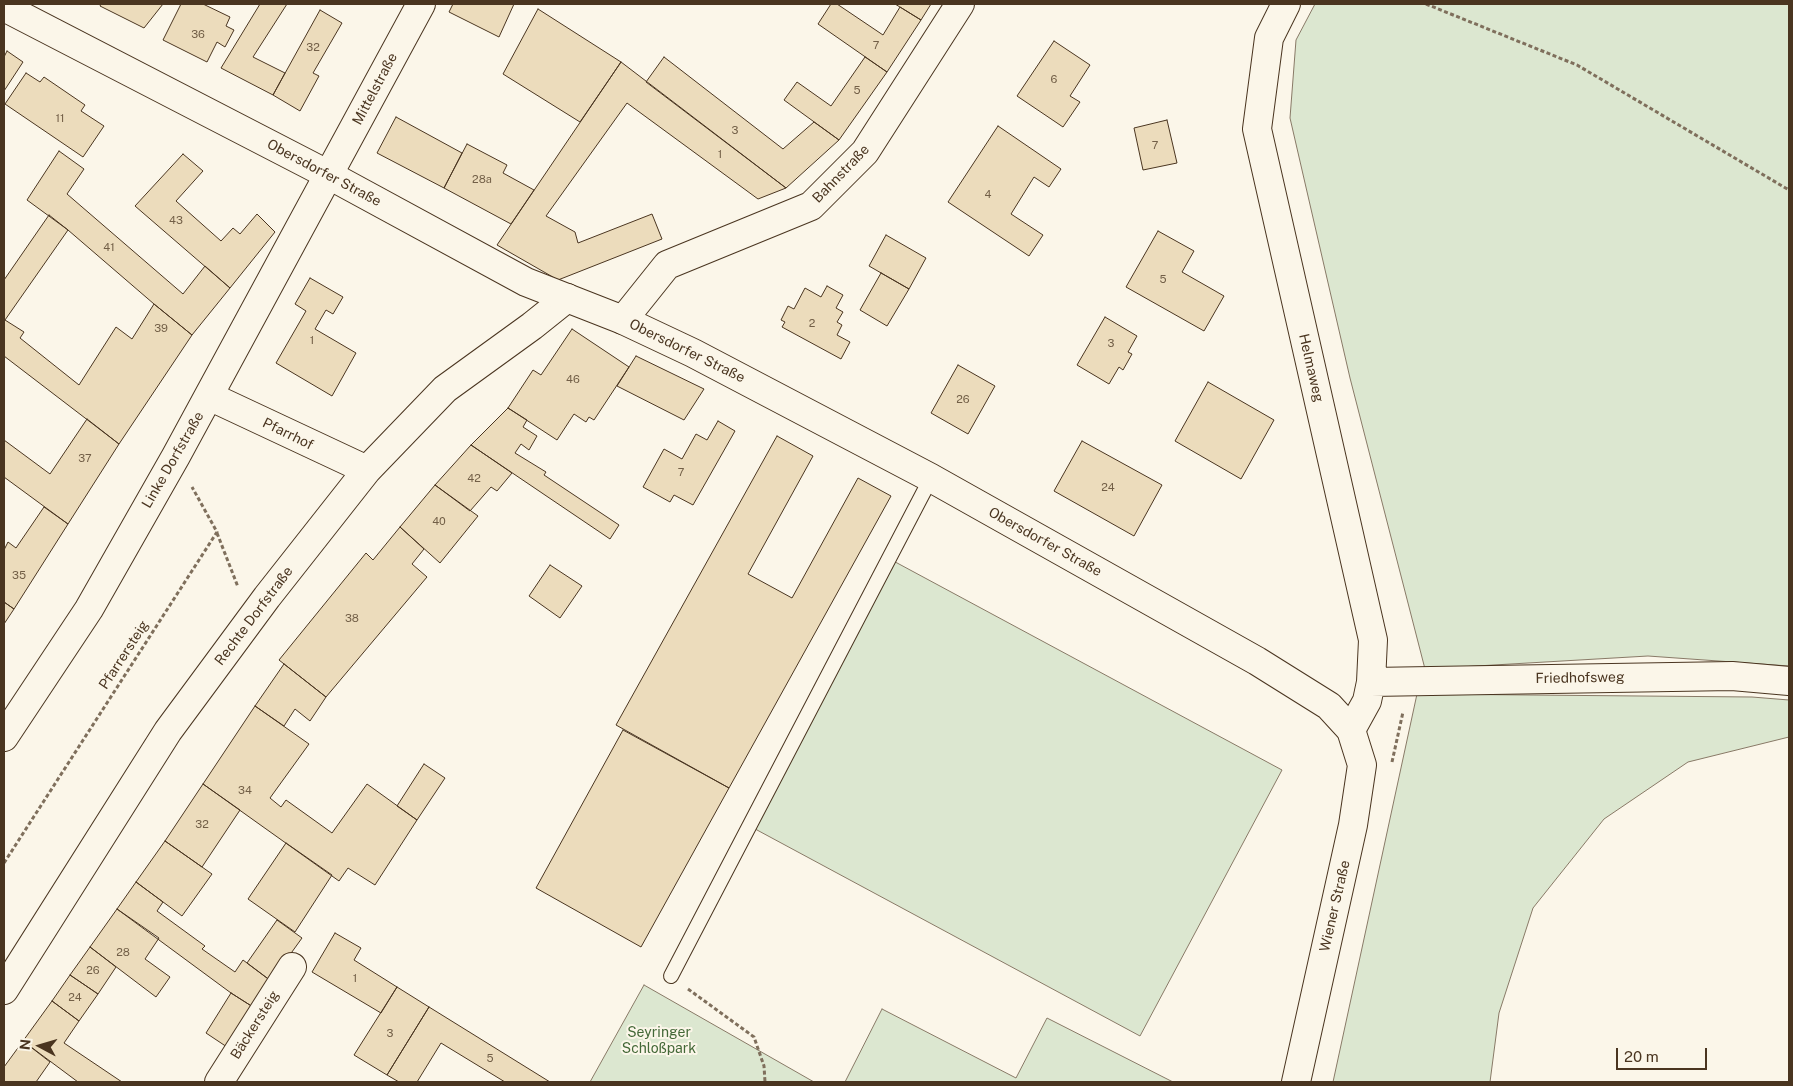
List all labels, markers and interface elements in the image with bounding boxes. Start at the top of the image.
house number: 36 [191,28,205,42]
house number: 7 [873,39,879,53]
house number: 32 [306,41,320,55]
street label: Mittelstraße [349,50,401,128]
house number: 6 [1051,73,1057,87]
house number: 5 [853,84,861,98]
house number: 11 [56,112,64,126]
house number: 3 [732,124,738,138]
street label: Obersdorfer Straße [264,136,384,210]
house number: 7 [1152,139,1158,153]
street label: Bahnstraße [809,141,873,207]
house number: 1 [718,148,722,162]
house number: 28a [472,173,492,187]
house number: 4 [985,188,991,202]
house number: 43 [169,214,183,228]
house number: 41 [103,241,115,255]
house number: 5 [1159,273,1167,287]
street label: Obersdorfer Straße [626,316,748,386]
house number: 2 [809,317,815,331]
house number: 39 [154,322,168,336]
street label: Helmaweg [1295,332,1327,404]
house number: 1 [310,334,314,348]
house number: 3 [1108,337,1114,351]
house number: 46 [566,373,580,387]
house number: 26 [956,393,970,407]
street label: Linke Dorfstraße [139,409,207,511]
street label: Pfarrhof [260,415,316,453]
house number: 37 [78,452,92,466]
house number: 7 [678,466,684,480]
house number: 42 [467,472,481,486]
house number: 24 [1101,481,1115,495]
street label: Obersdorfer Straße [985,504,1105,580]
house number: 40 [432,515,446,529]
street label: Rechte Dorfstraße [211,563,297,669]
house number: 35 [12,569,26,583]
house number: 38 [345,612,359,626]
street label: Pfarrersteig [96,617,152,693]
street label: Friedhofsweg [1535,669,1625,687]
house number: 34 [238,784,252,798]
house number: 32 [195,818,209,832]
street label: Wiener Straße [1316,859,1354,953]
house number: 28 [116,946,130,960]
house number: 26 [86,964,100,978]
house number: 1 [353,972,357,986]
street label: Bäckersteig [227,988,283,1062]
house number: 24 [68,991,82,1005]
north arrow [15,1021,65,1071]
park label: Seyringer Schloßpark [622,1025,696,1058]
house number: 3 [387,1027,393,1041]
text: N [17,1038,34,1051]
scale bar [1618,1038,1709,1070]
text: 20 m [1624,1048,1659,1065]
house number: 5 [486,1052,494,1066]

